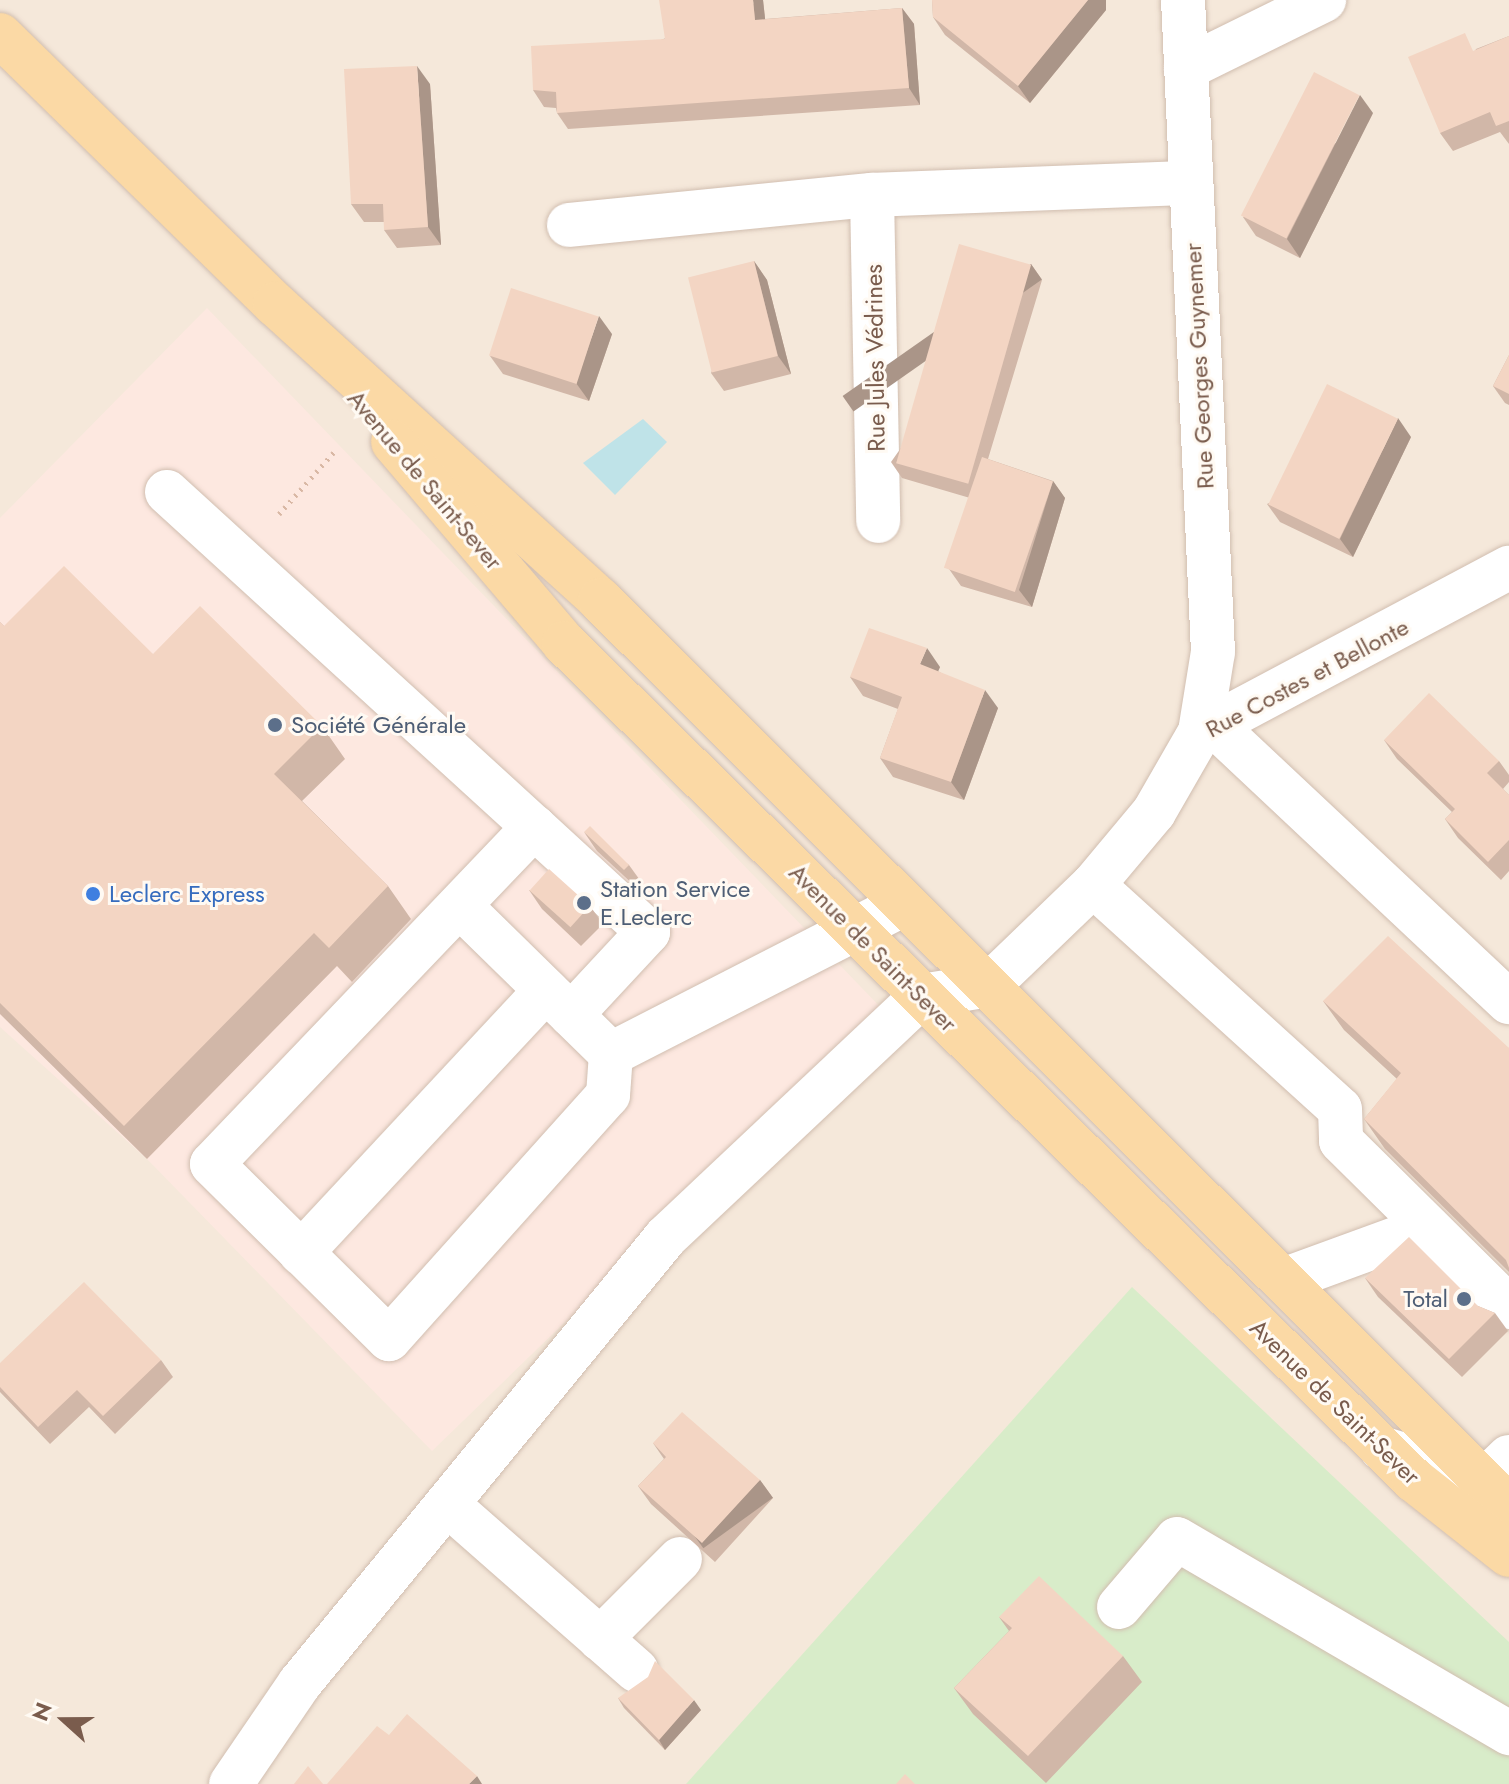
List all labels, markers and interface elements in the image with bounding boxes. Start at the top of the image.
street label: Rue Georges Guynemer [1178,242,1220,490]
street label: Rue Jules Védrines [859,264,891,452]
street label: Avenue de Saint-Sever [342,384,508,576]
street label: Rue Costes et Bellonte [1201,612,1413,744]
place label: Société Générale [291,711,466,739]
marker: Société Générale [266,716,284,734]
street label: Avenue de Saint-Sever [783,858,963,1038]
place label: Station Service E.Leclerc [600,875,750,931]
place label: Leclerc Express [109,880,265,908]
marker: Leclerc Express [84,885,102,903]
marker: Station Service E.Leclerc [575,894,593,912]
place label: Total [1403,1285,1448,1313]
marker: Total [1455,1290,1473,1308]
street label: Avenue de Saint-Sever [1244,1313,1426,1491]
north arrow [24,1680,104,1760]
text: N [24,1698,60,1725]

